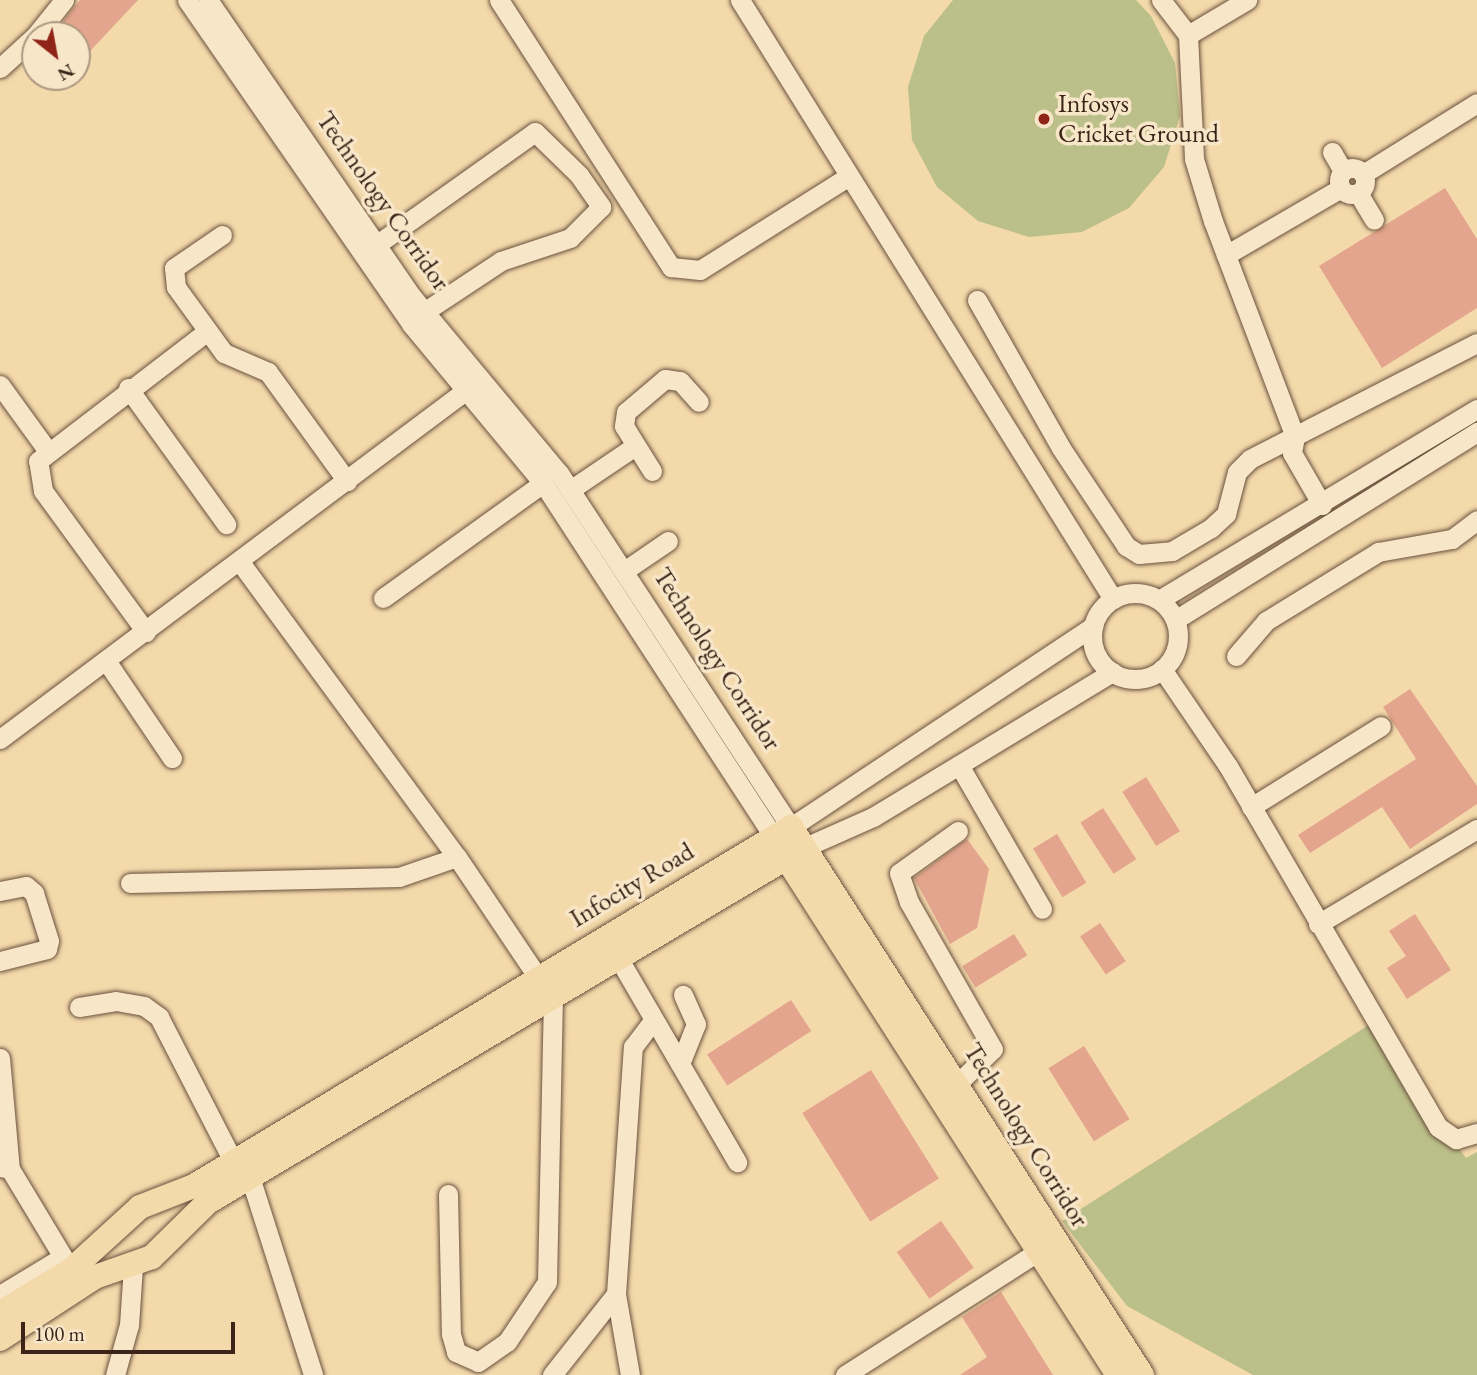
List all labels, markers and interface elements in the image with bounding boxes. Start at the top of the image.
north arrow [21,21,91,91]
text: N [53,58,79,87]
place label: Infosys Cricket Ground [1058,88,1219,150]
street label: Technology Corridor [310,105,456,297]
marker: Infosys Cricket Ground [1036,111,1052,127]
street label: Technology Corridor [646,562,788,756]
street label: Infocity Road [564,836,700,934]
street label: Technology Corridor [957,1037,1095,1233]
scale bar [24,1308,238,1352]
text: 100 m [34,1320,85,1347]

